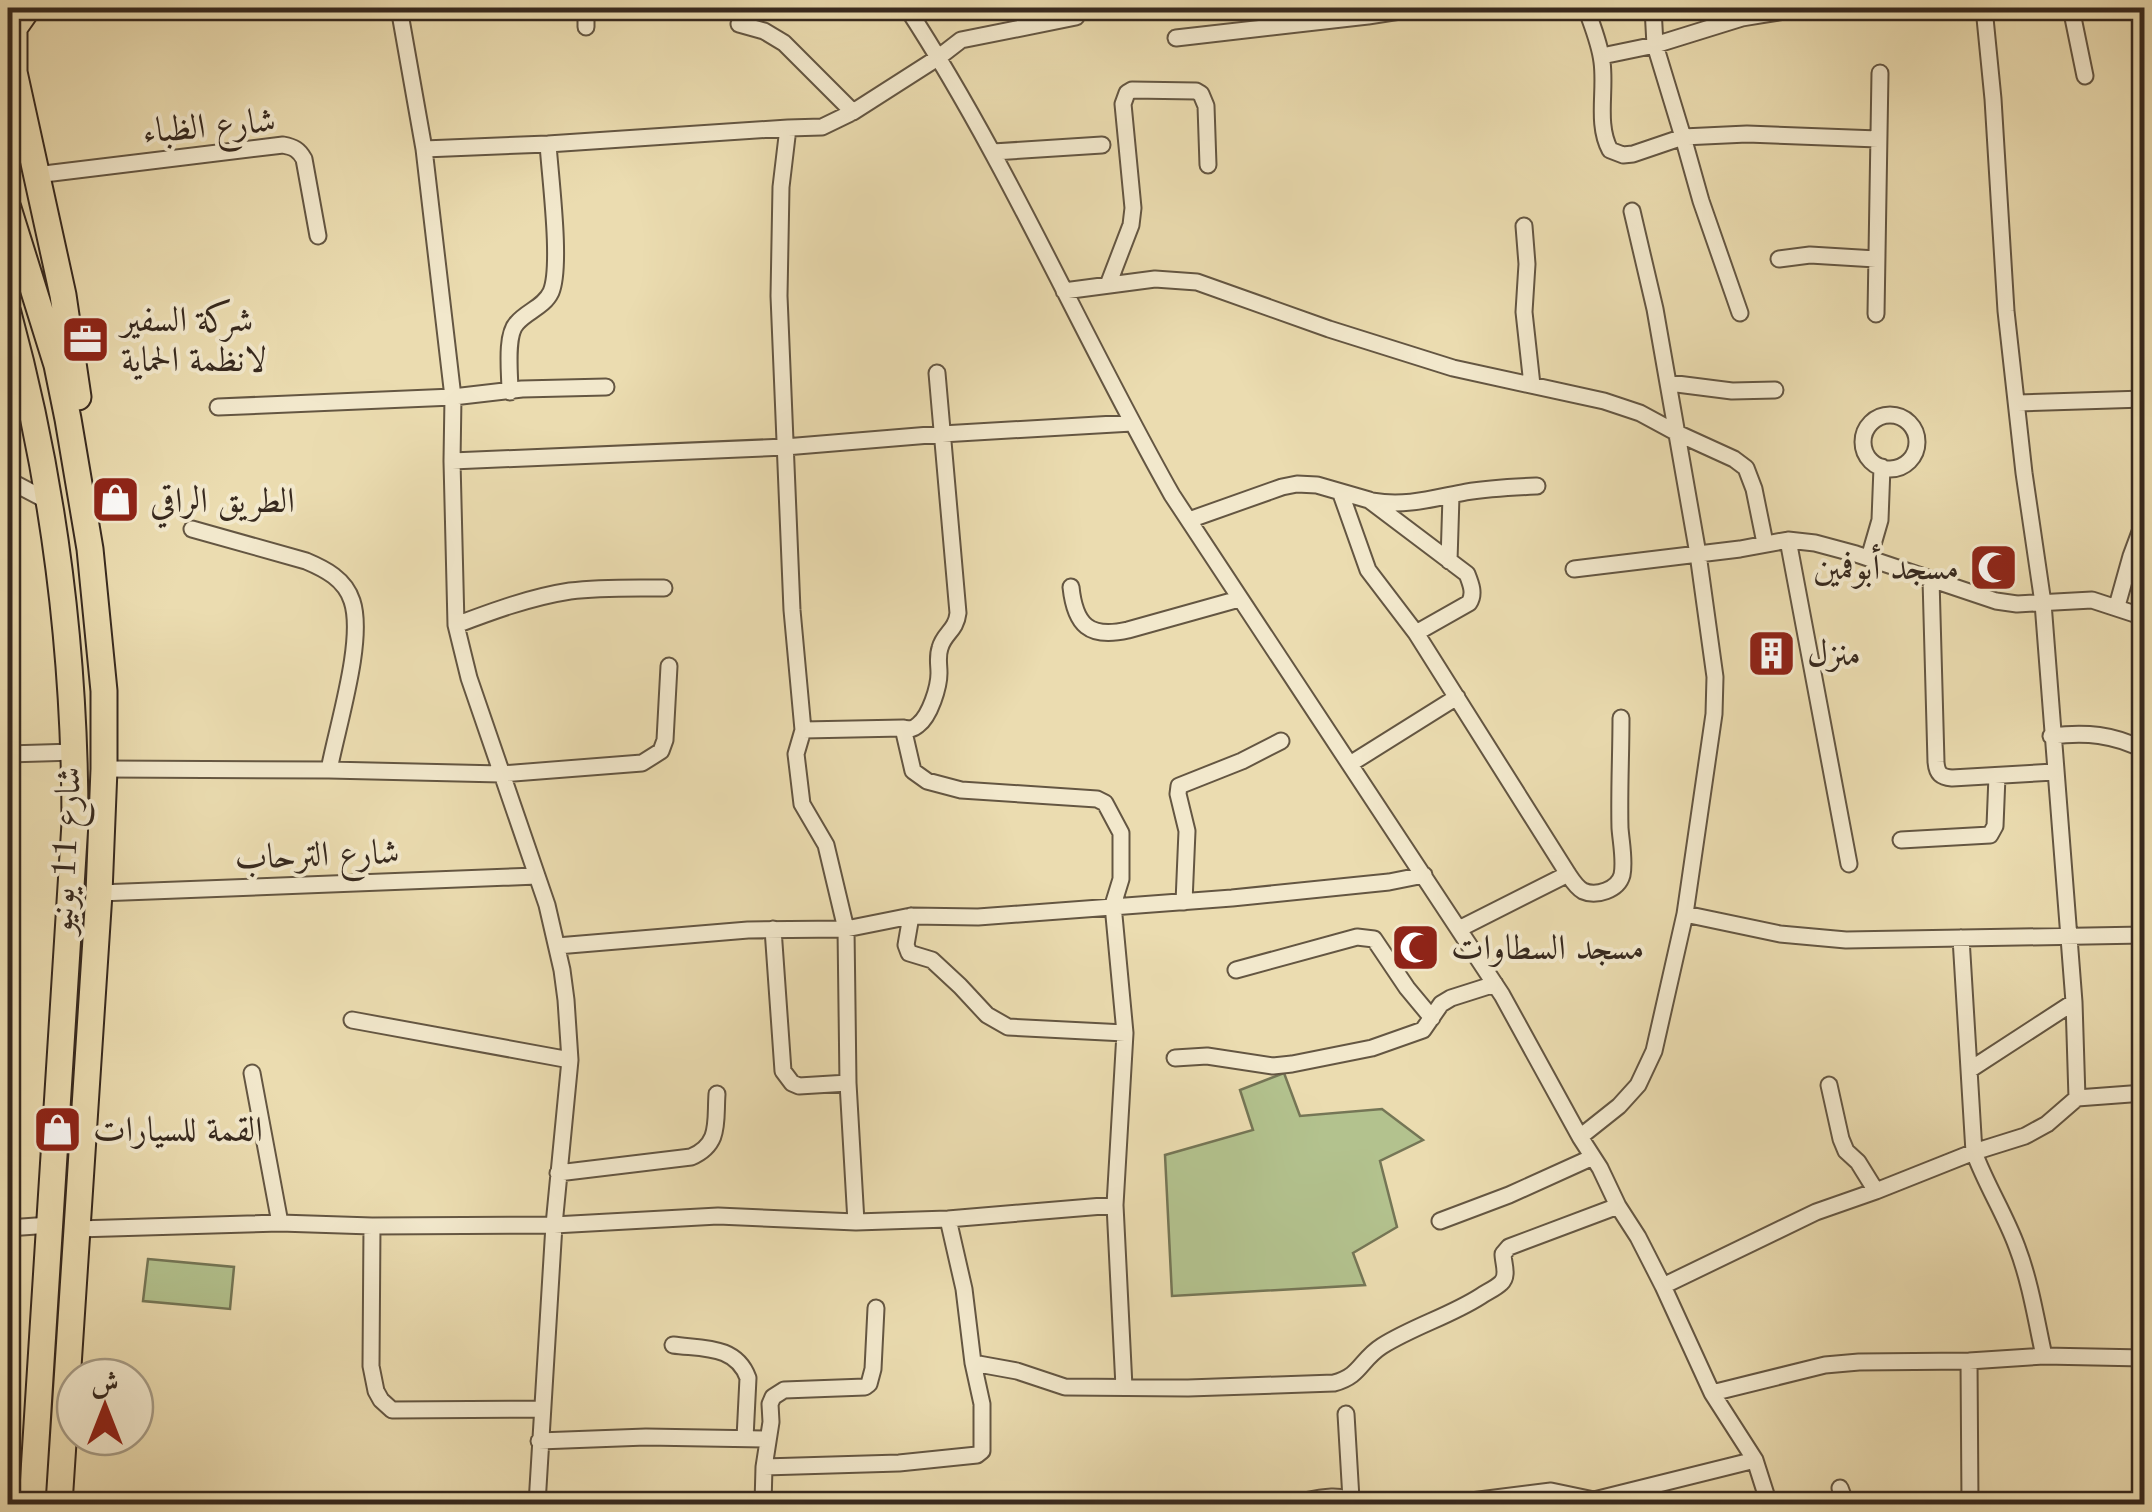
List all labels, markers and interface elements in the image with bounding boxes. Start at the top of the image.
street label: شارع الظباء [141,104,278,160]
place label: شركة السفير لانظمة الحماية [118,298,267,381]
office icon: شركة السفير لانظمة الحماية [60,313,112,365]
shop icon: الطريق الراقي [89,474,141,526]
place label: الطريق الراقي [150,484,295,529]
mosque icon: مسجد أبوفمين [1968,541,2020,593]
place label: مسجد أبوفمين [1813,543,1959,589]
building icon: منزل [1746,627,1798,679]
place label: منزل [1807,638,1861,673]
street label: شارع 11 يونيو [44,766,97,938]
street label: شارع الترحاب [234,836,401,886]
mosque icon: مسجد السطاوات [1390,921,1442,973]
place label: مسجد السطاوات [1451,932,1644,967]
shop icon: القمة للسيارات [32,1103,84,1155]
place label: القمة للسيارات [93,1114,263,1150]
north arrow [55,1357,155,1457]
text: ش [91,1371,119,1399]

